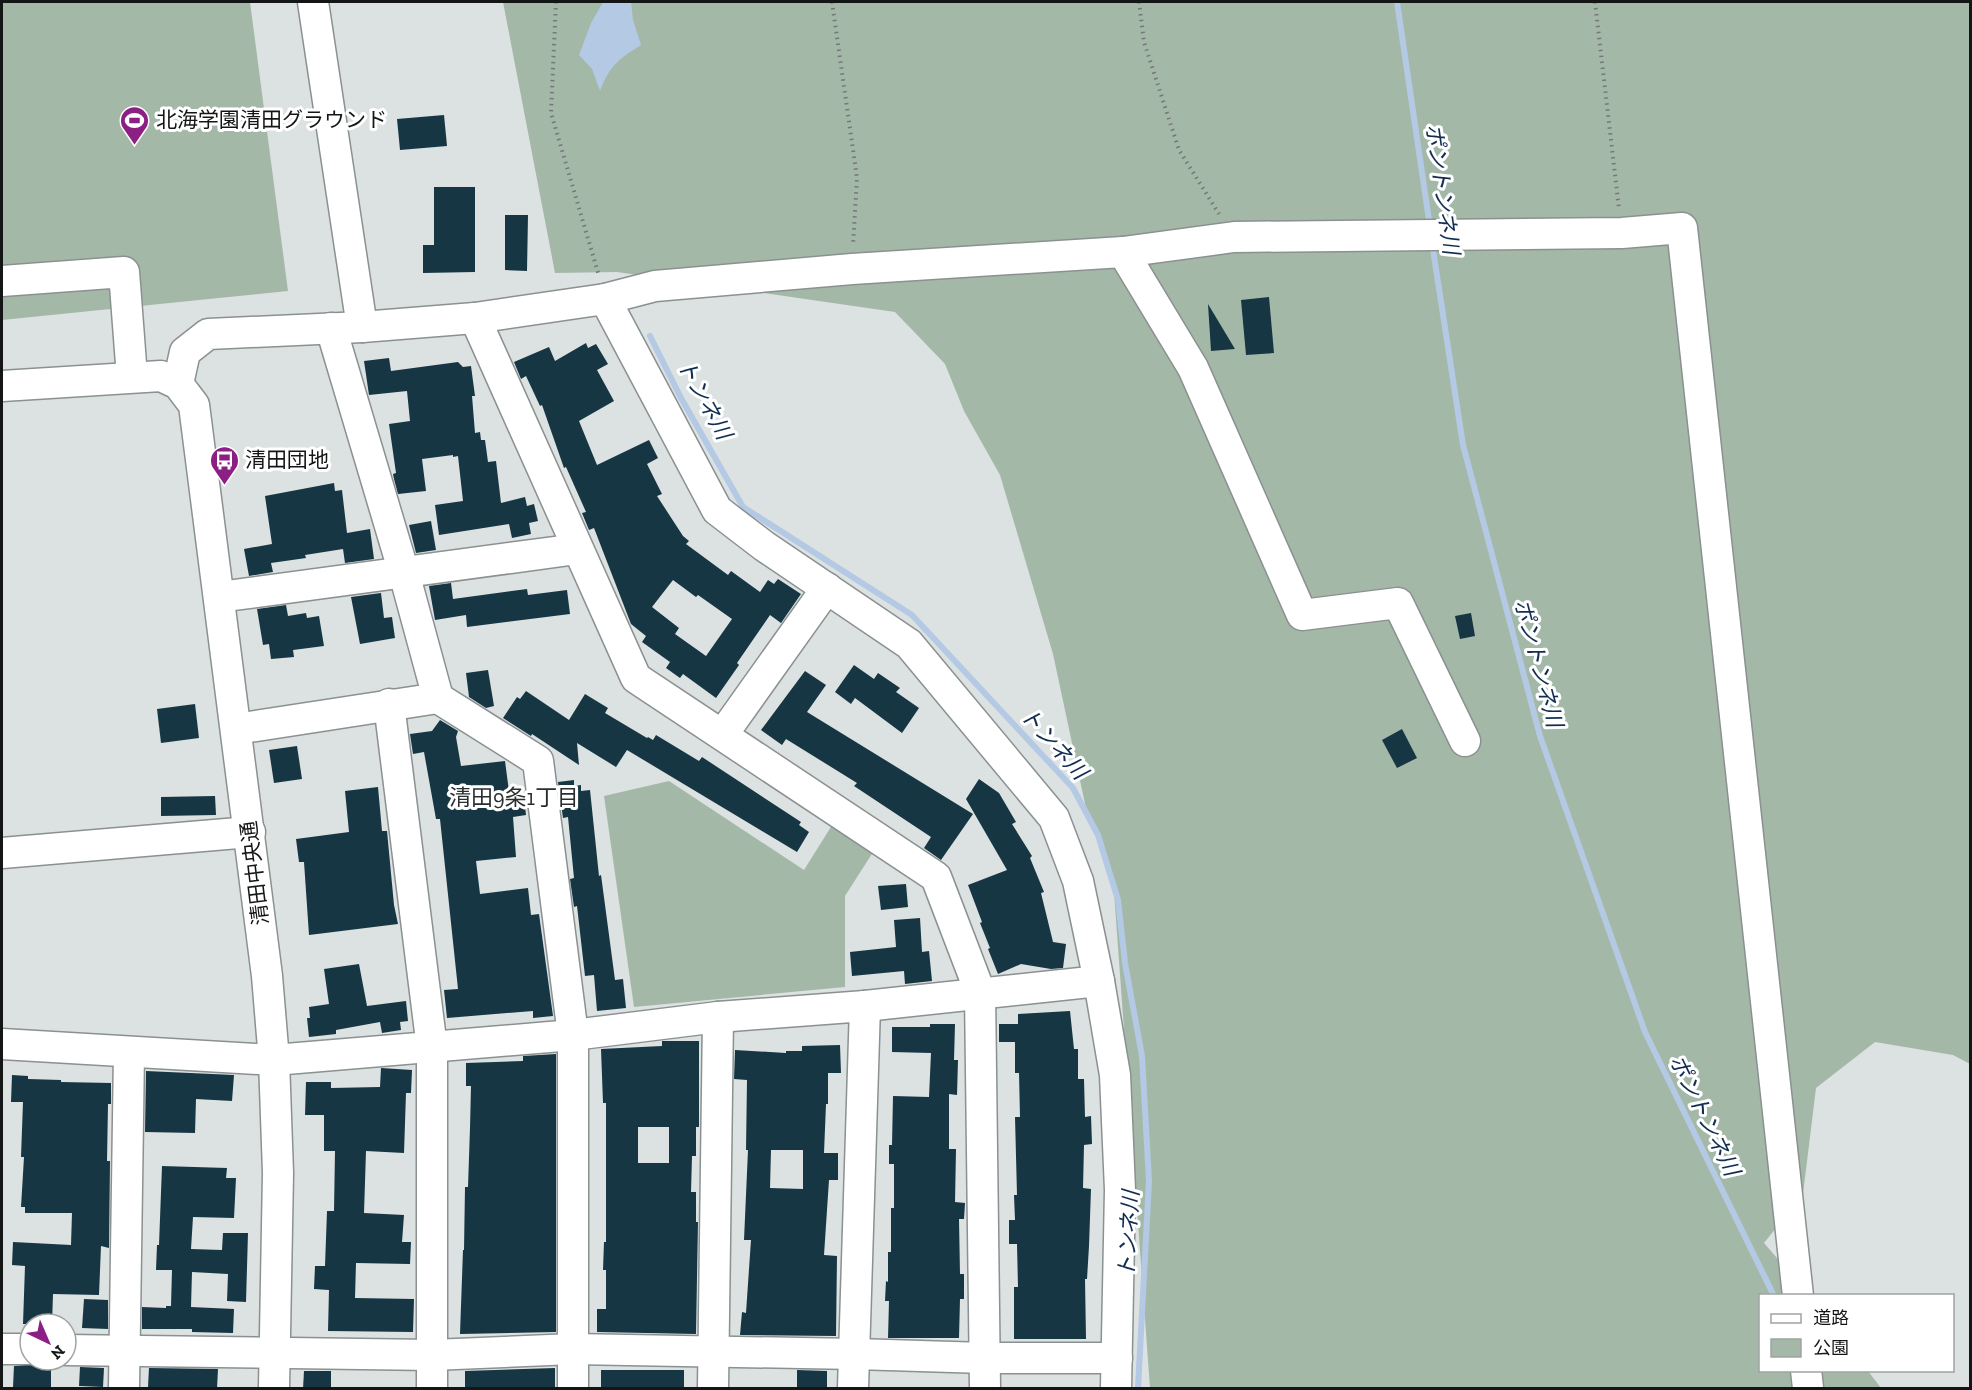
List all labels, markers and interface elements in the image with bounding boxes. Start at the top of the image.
sports icon: 北海学園清田グラウンド [119,104,151,146]
place label: 北海学園清田グラウンド [156,107,387,132]
water label: ポントンネ川 [1420,122,1465,258]
water label: トンネ川 [672,354,739,446]
bus stop icon: 清田団地 [208,444,240,486]
place label: 清田団地 [245,447,329,472]
water label: ポントンネ川 [1508,596,1569,732]
water label: トンネ川 [1014,702,1094,786]
district label: 清田9条1丁目 [449,784,579,811]
street label: 清田中央通 [236,819,273,927]
water label: ポントンネ川 [1664,1050,1746,1182]
water label: トンネ川 [1113,1188,1144,1278]
legend [1759,1294,1954,1372]
text: 道路 [1813,1307,1849,1329]
north arrow [18,1312,78,1372]
text: 公園 [1813,1337,1849,1359]
text: N [47,1341,69,1363]

